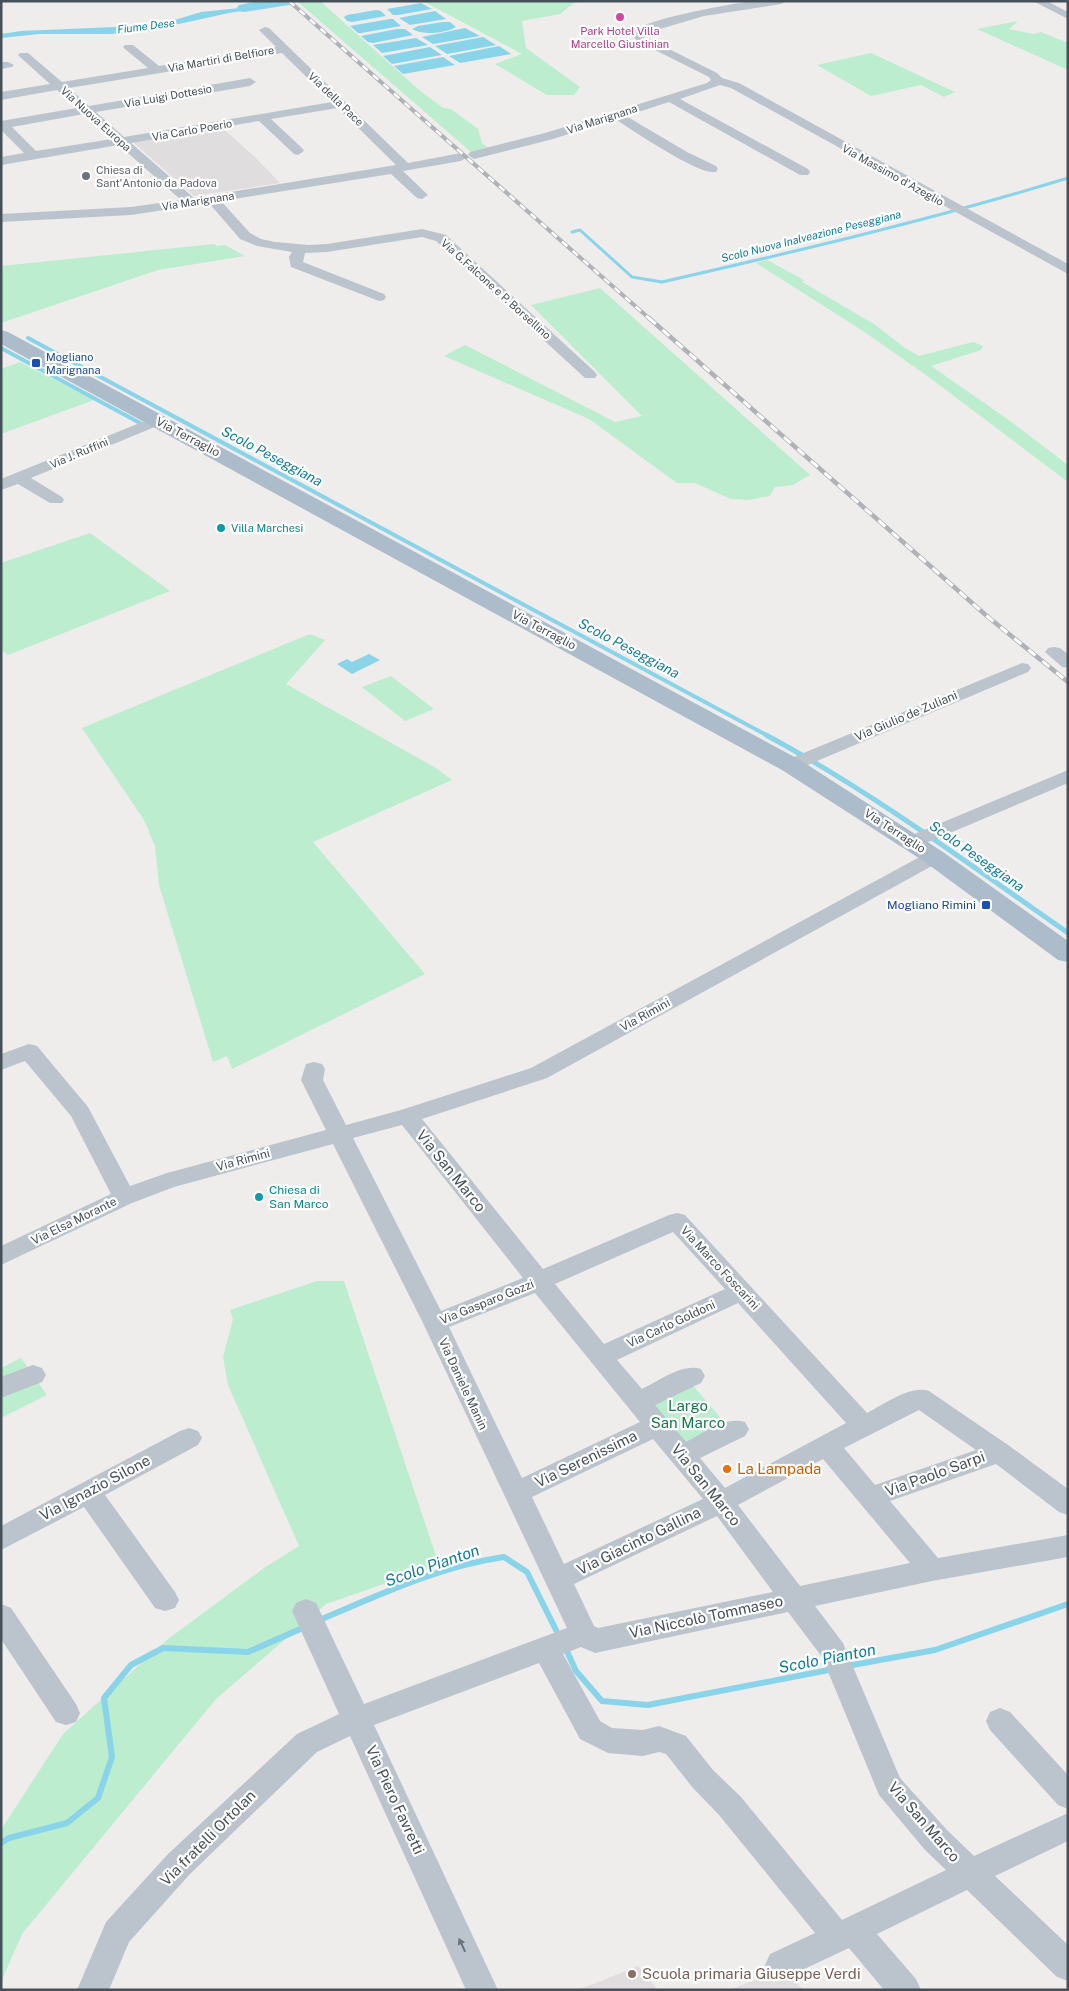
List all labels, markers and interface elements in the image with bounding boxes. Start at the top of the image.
marker: Park Hotel Villa Marcello Giustinian [614,11,626,23]
water label: Fiume Dese [117,17,175,35]
place label: Park Hotel Villa Marcello Giustinian [571,25,669,50]
street label: Via Martiri di Belfiore [167,44,275,74]
street label: Via della Pace [306,70,366,128]
street label: Via Luigi Dottesio [123,82,213,110]
street label: Via Nuova Europa [59,84,133,154]
street label: Via Marignana [565,102,639,136]
street label: Via Carlo Poerio [151,117,233,143]
street label: Via Massimo d'Azeglio [840,142,946,208]
place label: Chiesa di Sant'Antonio da Padova [96,164,217,189]
marker: Chiesa di Sant'Antonio da Padova [80,170,92,182]
street label: Via Marignana [161,189,235,213]
water label: Scolo Nuova Inalveazione Peseggiana [720,208,902,264]
street label: Via G.Falcone e P. Borsellino [439,237,553,341]
place label: Mogliano Marignana [46,351,100,376]
marker: Mogliano Marignana [30,357,42,369]
street label: Via Terraglio [154,414,222,460]
water label: Scolo Peseggiana [219,423,325,489]
street label: Via J. Ruffini [48,435,110,471]
marker: Villa Marchesi [215,522,227,534]
place label: Villa Marchesi [231,522,303,534]
street label: Via Terraglio [510,607,578,653]
water label: Scolo Peseggiana [576,615,682,681]
street label: Via Giulio de Zuliani [853,688,959,744]
street label: Via Terraglio [862,806,928,856]
water label: Scolo Peseggiana [927,817,1027,895]
place label: Mogliano Rimini [887,898,976,912]
marker: Mogliano Rimini [980,899,992,911]
street label: Via Rimini [618,996,672,1034]
street label: Via San Marco [413,1126,490,1215]
street label: Via Rimini [215,1146,271,1174]
place label: Chiesa di San Marco [269,1183,329,1211]
marker: Chiesa di San Marco [253,1191,265,1203]
street label: Via Elsa Morante [29,1194,119,1248]
street label: Via Marco Foscarini [678,1223,762,1313]
street label: Via Gasparo Gozzi [438,1277,536,1327]
street label: Via Carlo Goldoni [625,1297,717,1351]
street label: Via Daniele Manin [436,1336,490,1432]
park label: Largo San Marco [651,1397,725,1431]
street label: Via Serenissima [532,1427,639,1491]
street label: Via San Marco [668,1440,745,1529]
street label: Via Paolo Sarpi [883,1448,987,1499]
street label: Via Ignazio Silone [37,1451,153,1524]
place label: La Lampada [737,1460,821,1477]
marker: La Lampada [721,1463,733,1475]
street label: Via Giacinto Gallina [574,1503,703,1578]
water label: Scolo Pianton [382,1540,482,1590]
street label: Via Niccolò Tommaseo [627,1592,784,1641]
water label: Scolo Pianton [777,1640,877,1677]
street label: Via Piero Favretti [363,1743,428,1857]
street label: Via San Marco [885,1778,964,1865]
street label: Via fratelli Ortolan [157,1787,259,1889]
one-way arrow [458,1938,466,1953]
place label: Scuola primaria Giuseppe Verdi [642,1965,861,1982]
marker: Scuola primaria Giuseppe Verdi [626,1968,638,1980]

